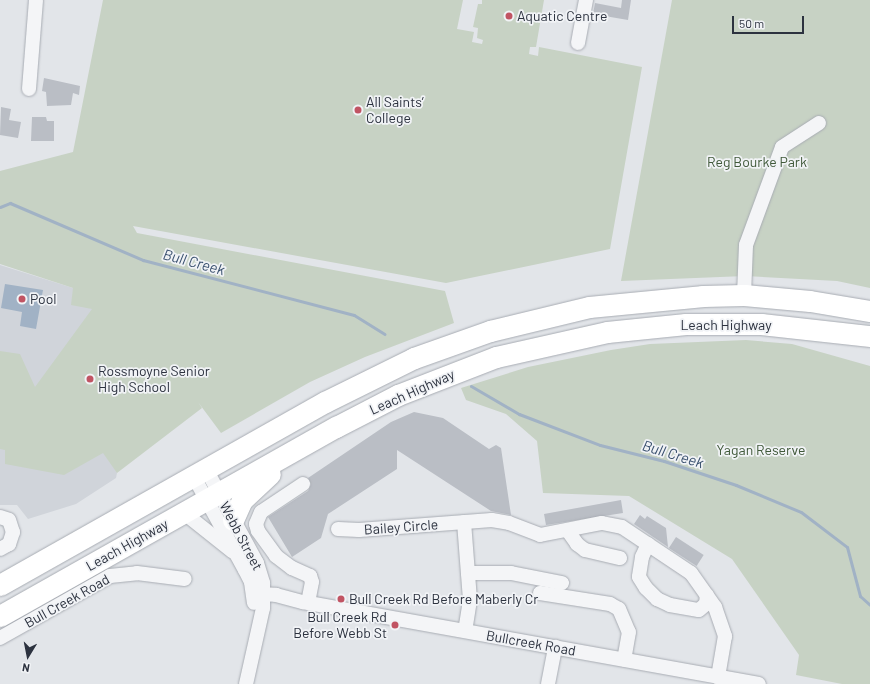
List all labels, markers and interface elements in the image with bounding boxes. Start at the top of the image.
place label: Aquatic Centre [517,8,607,24]
scale bar [734,8,806,34]
marker: Aquatic Centre [504,11,514,21]
text: 50 m [739,16,764,30]
place label: All Saints’ College [366,94,424,126]
marker: All Saints’ College [353,105,363,115]
park label: Reg Bourke Park [707,154,807,170]
water label: Bull Creek [161,245,227,279]
place label: Pool [30,291,57,307]
marker: Pool [17,294,27,304]
street label: Leach Highway [680,317,772,333]
place label: Rossmoyne Senior High School [98,363,210,396]
street label: Leach Highway [367,366,457,418]
marker: Rossmoyne Senior High School [85,374,95,384]
water label: Bull Creek [640,436,706,472]
park label: Yagan Reserve [717,442,805,458]
street label: Webb Street [216,499,266,573]
street label: Leach Highway [83,516,171,574]
street label: Bailey Circle [363,516,439,538]
street label: Bull Creek Road [22,571,112,631]
place label: Bull Creek Rd Before Maberly Cr [349,591,538,607]
marker: Bull Creek Rd Before Maberly Cr [336,594,346,604]
place label: Bull Creek Rd Before Webb St [293,609,387,642]
marker: Bull Creek Rd Before Webb St [390,620,400,630]
street label: Bullcreek Road [485,627,577,659]
north arrow [8,636,48,676]
text: N [21,661,31,675]

